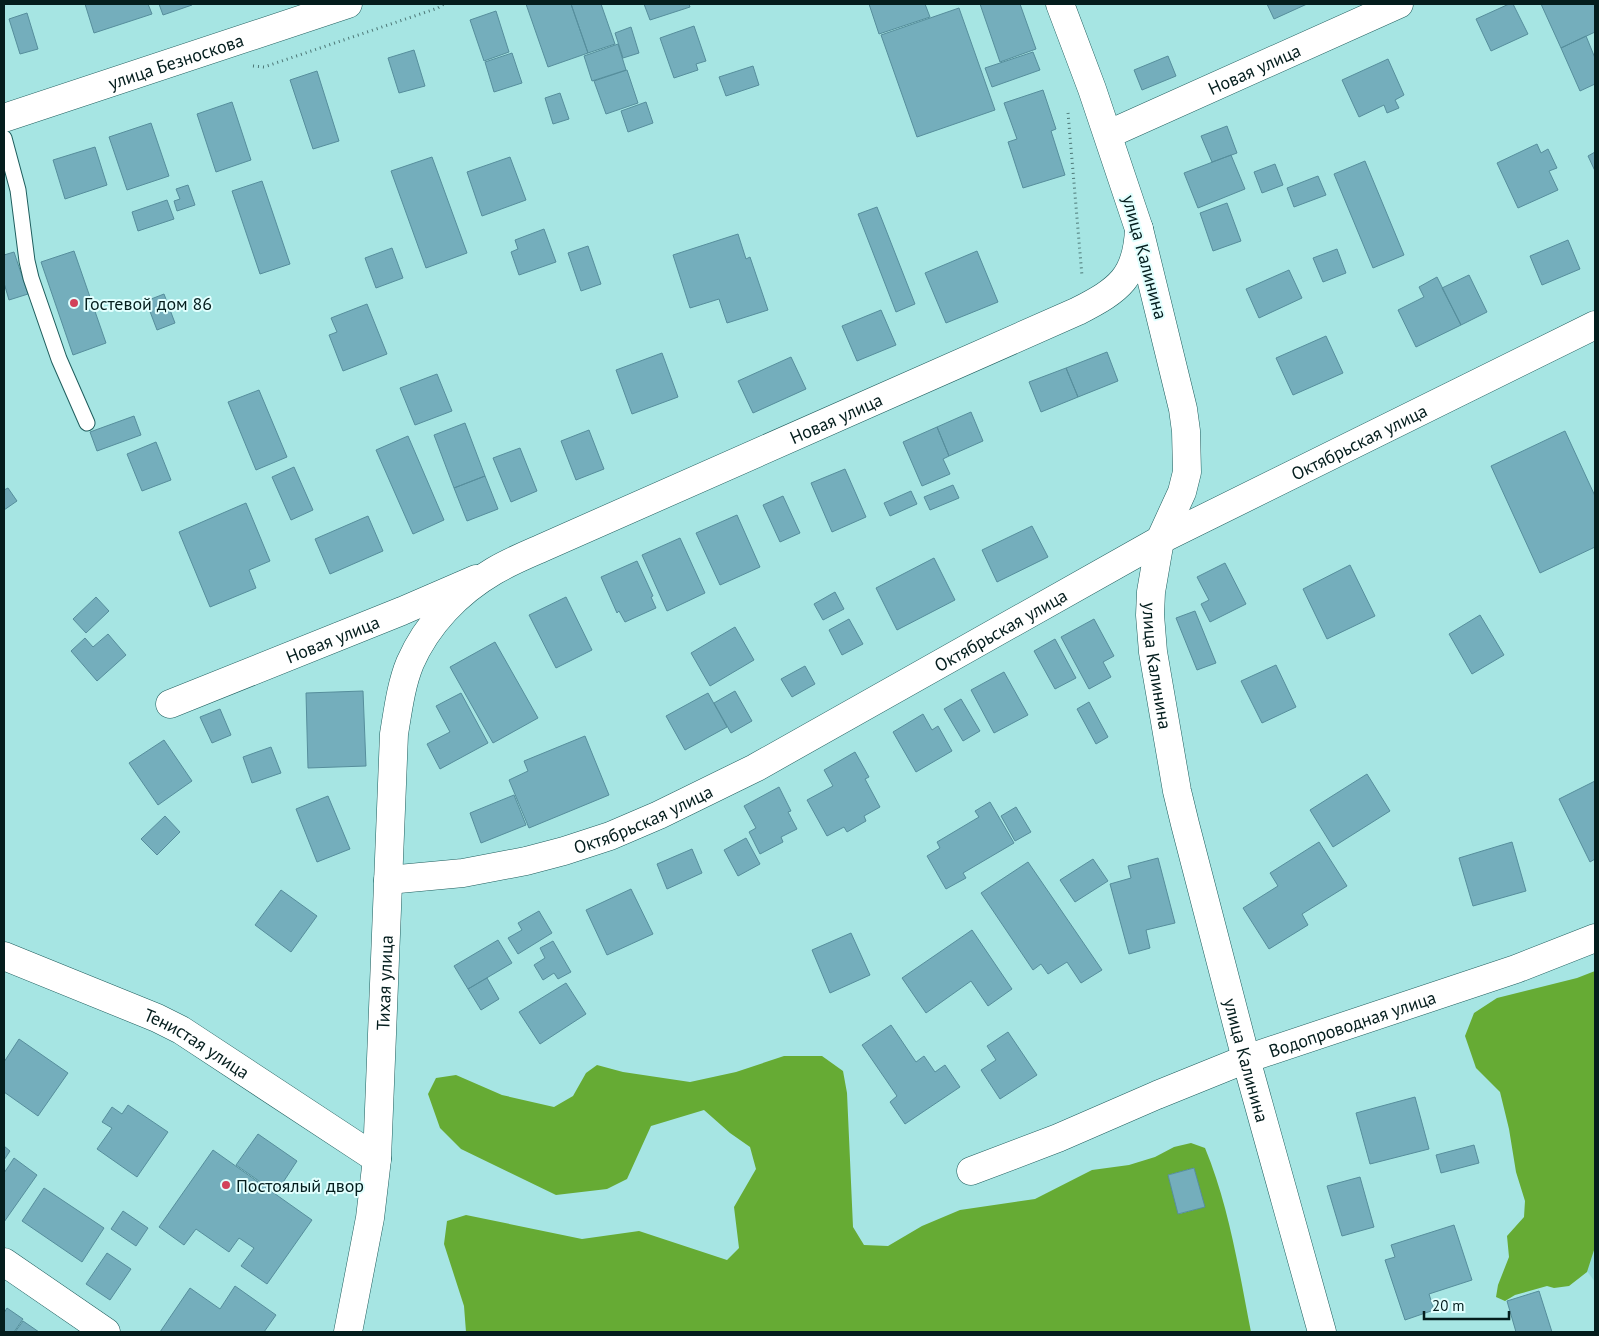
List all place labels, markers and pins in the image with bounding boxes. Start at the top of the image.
place label: Гостевой дом 86 [84,292,212,315]
marker: Гостевой дом 86 [68,297,80,309]
place label: Постоялый двор [236,1174,364,1197]
marker: Постоялый двор [220,1179,232,1191]

